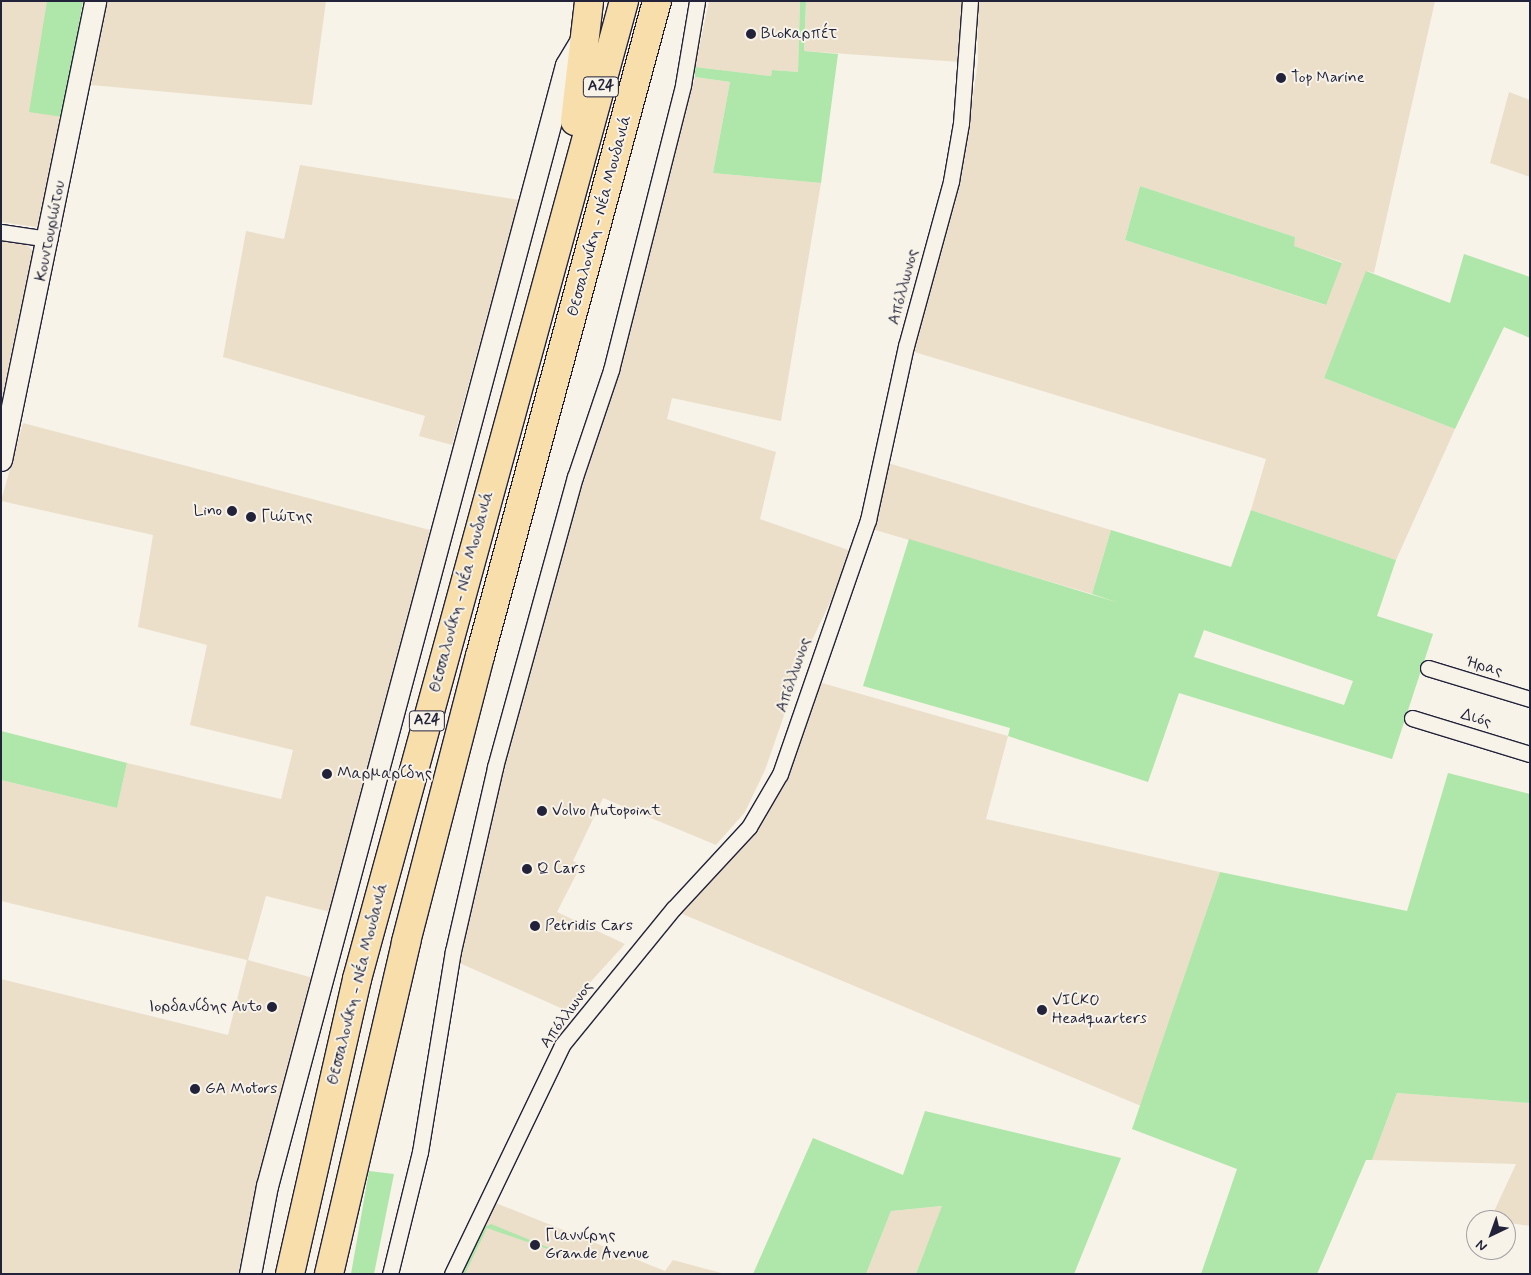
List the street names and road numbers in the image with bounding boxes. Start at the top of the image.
road number: Α24 [582,74,620,100]
street label: Θεσσαλονίκη - Νέα Μουδανιά [564,113,636,319]
street label: Κουντουριώτου [32,179,70,283]
street label: Απόλλωνος [885,247,923,327]
street label: Θεσσαλονίκη - Νέα Μουδανιά [426,489,498,695]
street label: Απόλλωνος [772,635,816,715]
street label: Ήρας [1463,652,1505,682]
street label: Διός [1458,705,1494,733]
road number: Α24 [408,708,446,734]
street label: Θεσσαλονίκη - Νέα Μουδανιά [324,881,392,1087]
street label: Απόλλωνος [536,978,598,1052]

